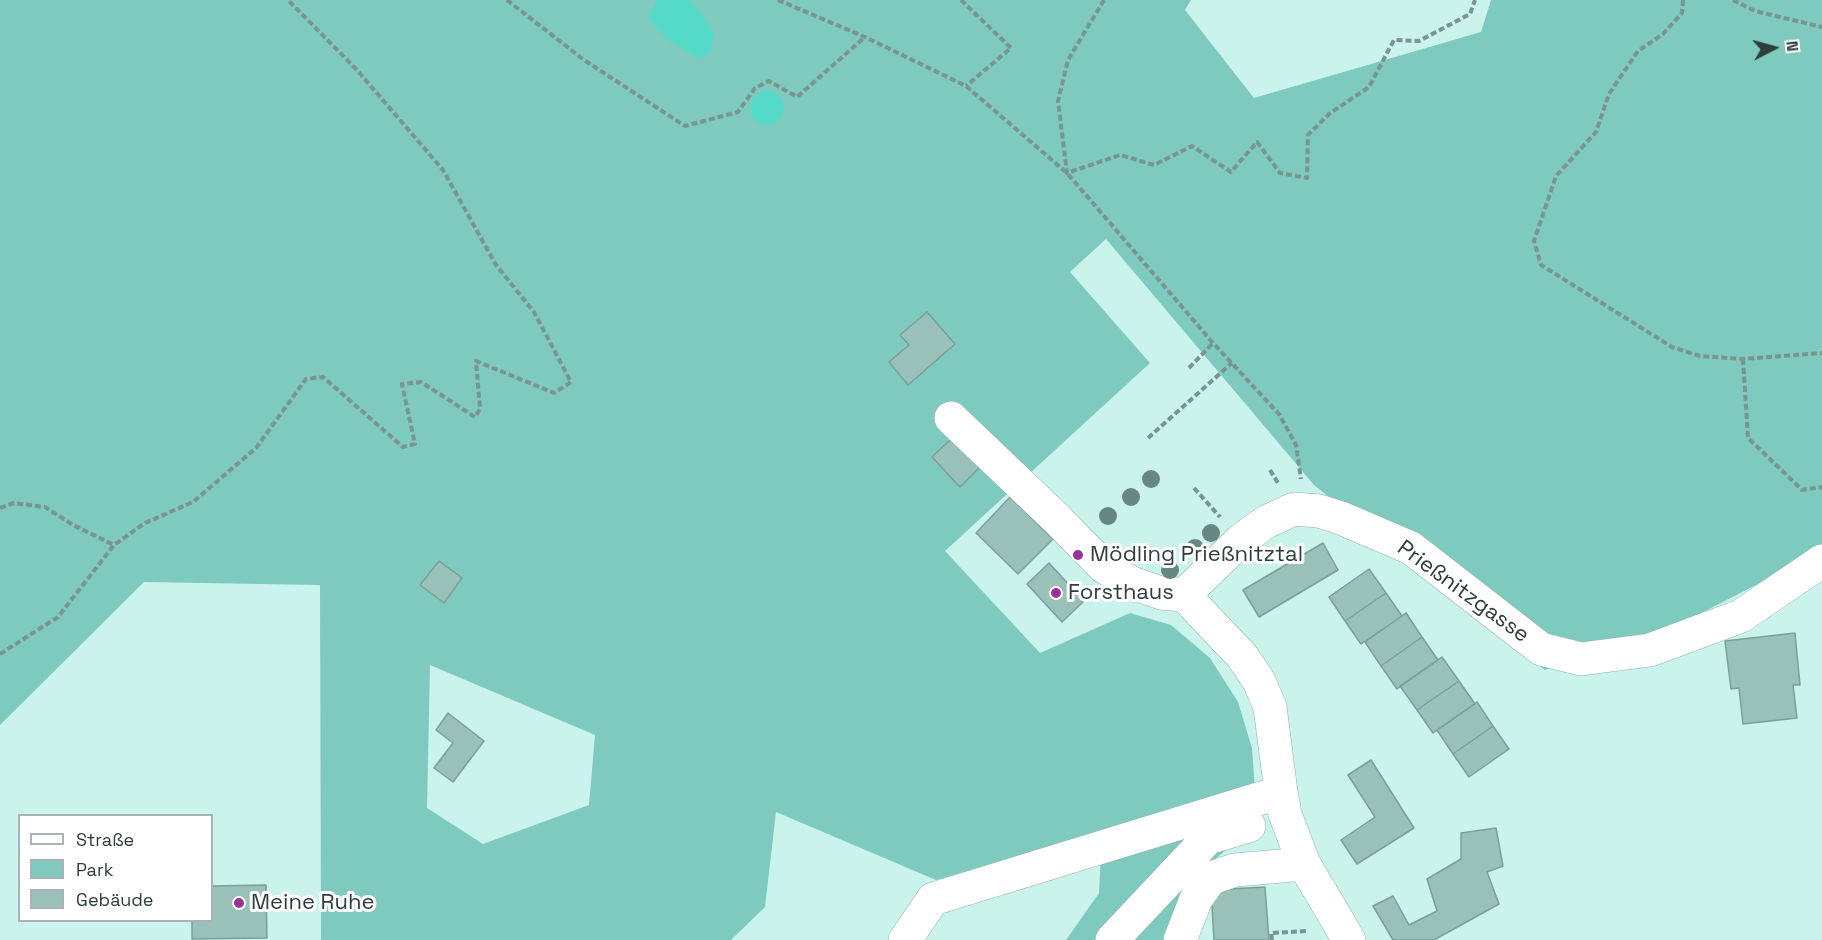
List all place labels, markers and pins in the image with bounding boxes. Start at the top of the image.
place label: Mödling Prießnitztal [1090,542,1303,568]
marker: Mödling Prießnitztal [1071,548,1085,562]
place label: Forsthaus [1068,580,1174,606]
marker: Forsthaus [1049,586,1063,600]
place label: Meine Ruhe [251,890,374,916]
marker: Meine Ruhe [232,896,246,910]

